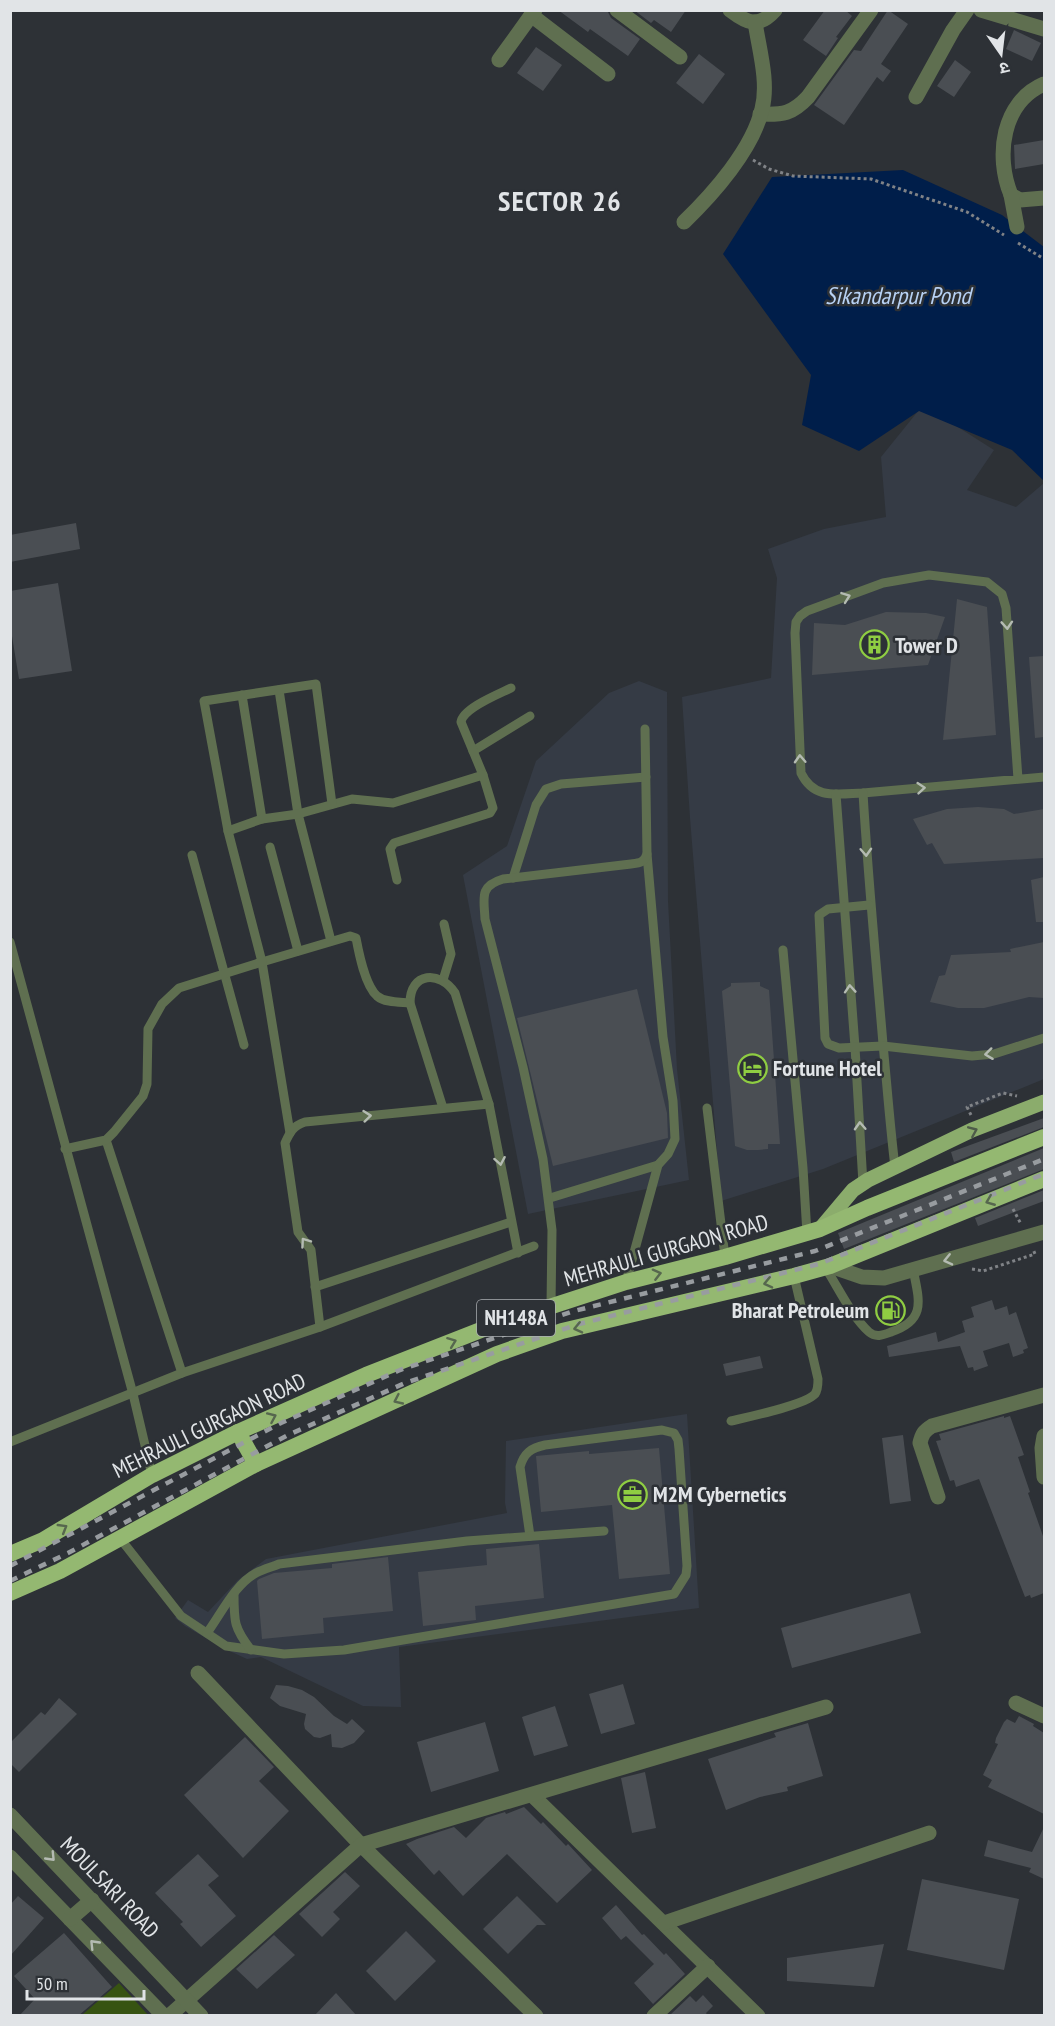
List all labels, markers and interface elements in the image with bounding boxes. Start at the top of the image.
north arrow [971,24,1031,84]
text: उ [997,58,1012,80]
district label: SECTOR 26 [498,182,622,219]
water label: Sikandarpur Pond [825,280,974,311]
one-way arrow [840,591,851,604]
one-way arrow [1001,620,1014,629]
building icon: Tower D [858,629,890,661]
place label: Tower D [895,631,958,659]
one-way arrow [794,755,807,764]
one-way arrow [917,782,926,795]
one-way arrow [860,847,873,856]
one-way arrow [844,984,857,993]
one-way arrow [984,1048,993,1060]
hotel icon: Fortune Hotel [736,1052,768,1084]
place label: Fortune Hotel [773,1054,882,1082]
one-way arrow [362,1110,371,1123]
one-way arrow [853,1121,866,1130]
one-way arrow [967,1126,978,1138]
one-way arrow [493,1156,506,1166]
one-way arrow [985,1194,996,1206]
street label: MEHRAULI GURGAON ROAD [561,1207,771,1293]
one-way arrow [301,1238,312,1249]
one-way arrow [943,1253,953,1266]
one-way arrow [652,1268,662,1281]
one-way arrow [763,1275,773,1288]
fuel station icon: Bharat Petroleum [874,1294,906,1326]
place label: Bharat Petroleum [732,1296,869,1324]
road number: NH148A [477,1300,555,1336]
one-way arrow [574,1320,584,1333]
one-way arrow [446,1336,457,1349]
street label: MEHRAULI GURGAON ROAD [108,1366,310,1484]
one-way arrow [393,1392,404,1404]
one-way arrow [265,1412,276,1424]
office icon: M2M Cybernetics [616,1478,648,1510]
place label: M2M Cybernetics [653,1480,787,1508]
one-way arrow [57,1524,67,1535]
street label: MOULSARI ROAD [55,1830,165,1944]
one-way arrow [44,1851,55,1861]
one-way arrow [90,1940,101,1951]
scale bar [27,1963,144,2001]
text: 50 m [36,1972,68,1995]

